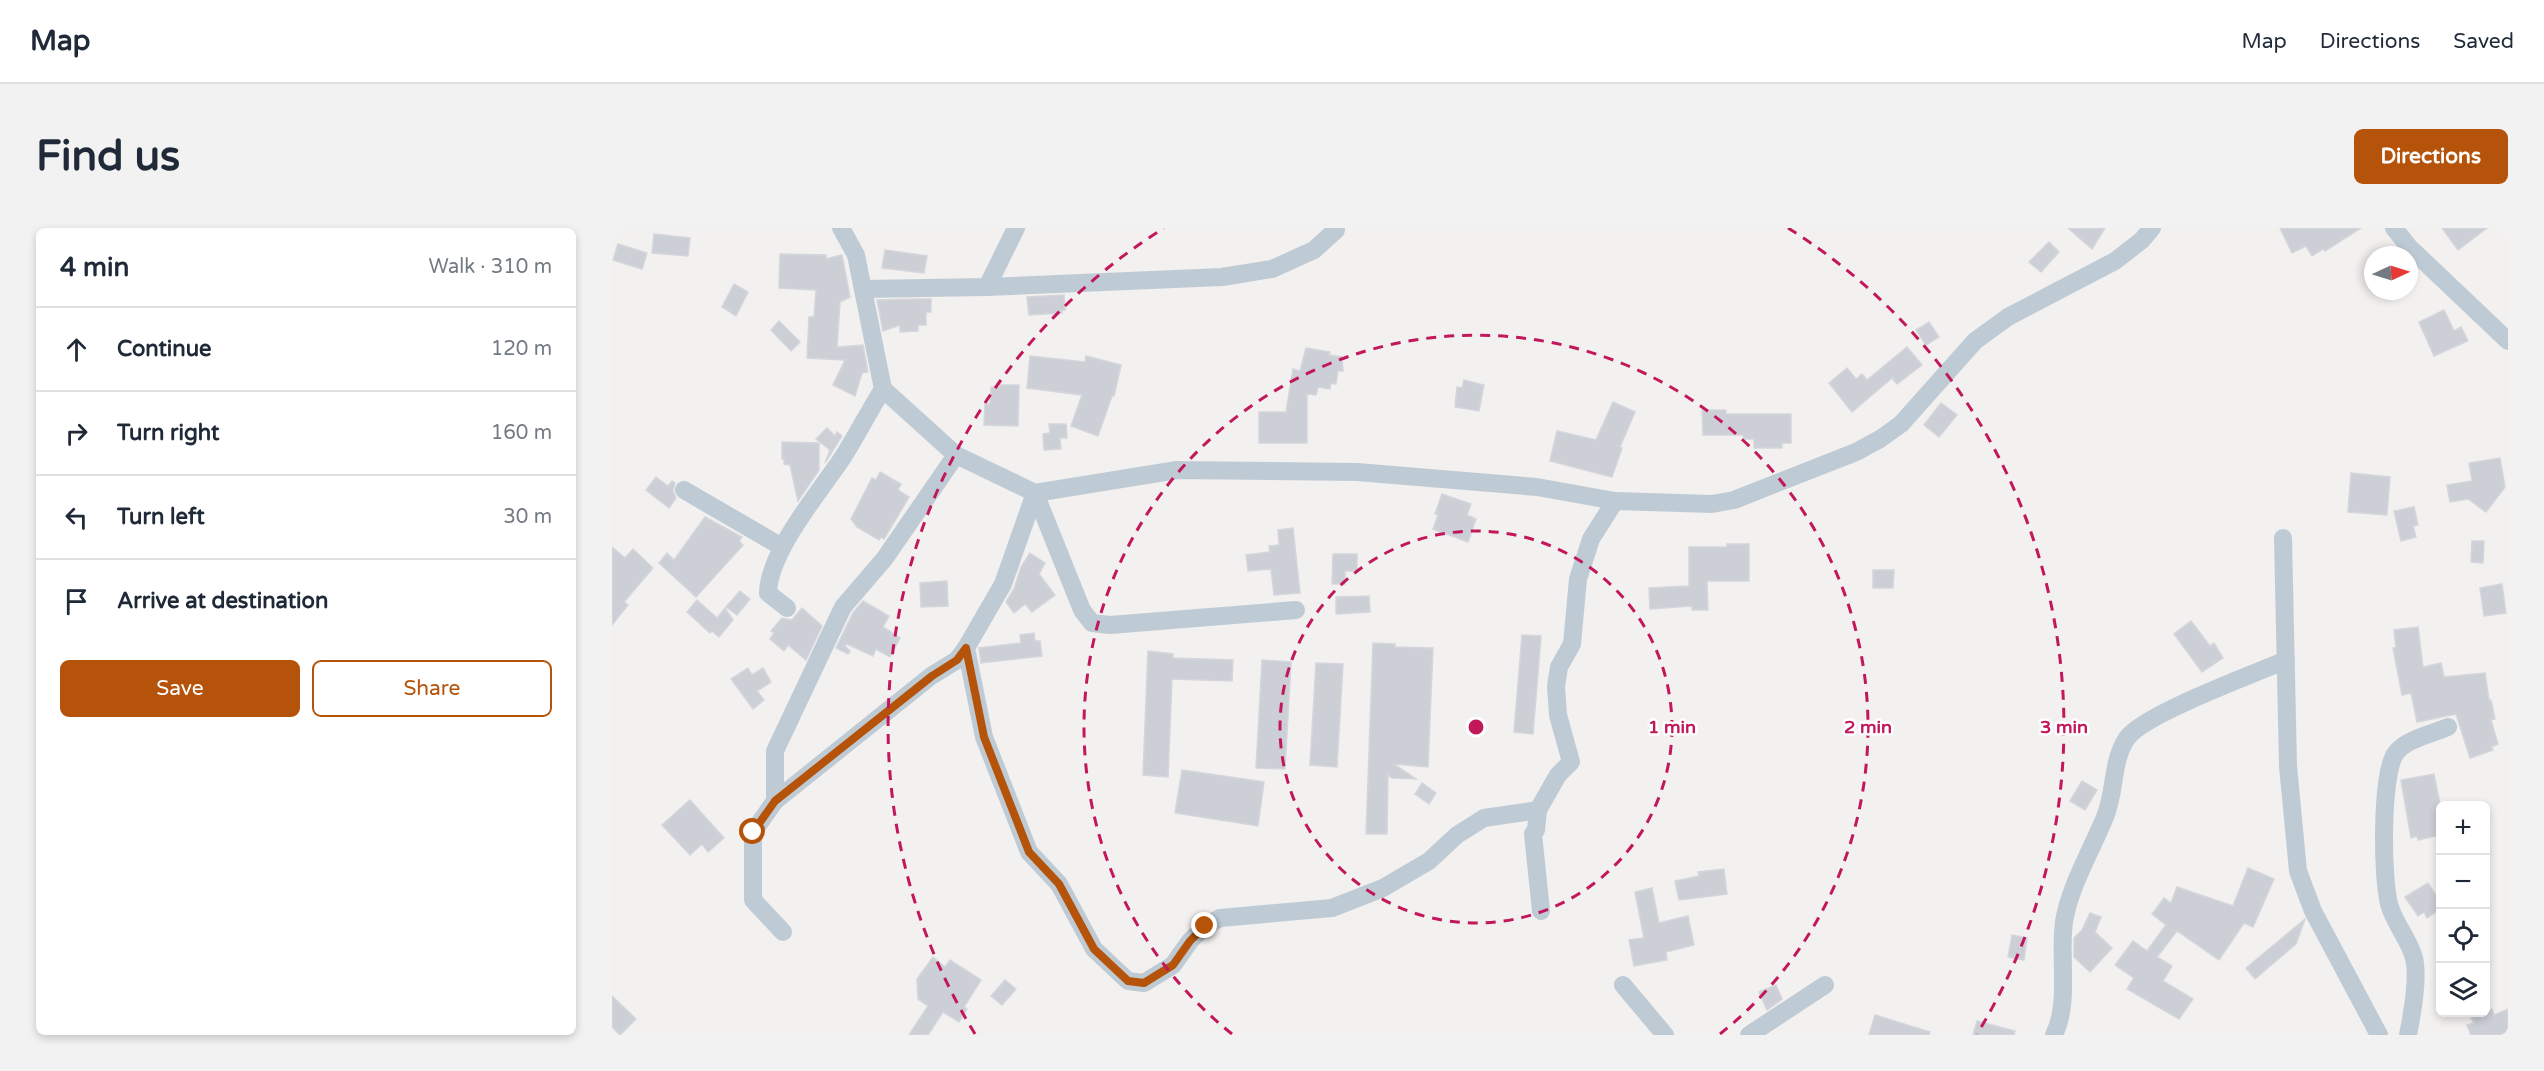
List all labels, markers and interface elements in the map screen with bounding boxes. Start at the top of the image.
text: Map [30,24,90,58]
text: Map [2241,29,2287,54]
text: Directions [2320,29,2420,54]
text: Saved [2453,29,2514,54]
button: Directions [2354,129,2508,184]
text: Find us [36,131,180,182]
north arrow [2364,246,2418,300]
text: 4 min [60,252,129,283]
text: Walk · 310 m [429,255,552,279]
icon: ahead [60,333,93,366]
text: Continue [117,336,212,362]
text: 120 m [491,337,552,361]
icon: right [60,417,93,450]
text: Turn right [117,420,219,446]
text: 160 m [491,421,552,445]
icon: left [60,501,93,534]
text: Turn left [117,504,205,530]
text: 30 m [503,505,552,529]
icon: arrive [60,585,93,618]
text: Arrive at destination [117,588,328,614]
button: Save [60,660,300,717]
button: Share [312,660,552,717]
text: 1 min [1648,716,1696,738]
text: 2 min [1844,716,1892,738]
text: 3 min [2040,716,2088,738]
centre of rings [1466,717,1486,737]
map controls [2436,801,2490,1017]
button: + [2436,801,2490,855]
route start [739,818,765,844]
button: − [2436,855,2490,909]
button: locate [2436,909,2490,963]
route end [1191,912,1217,938]
button: layers [2436,963,2490,1017]

